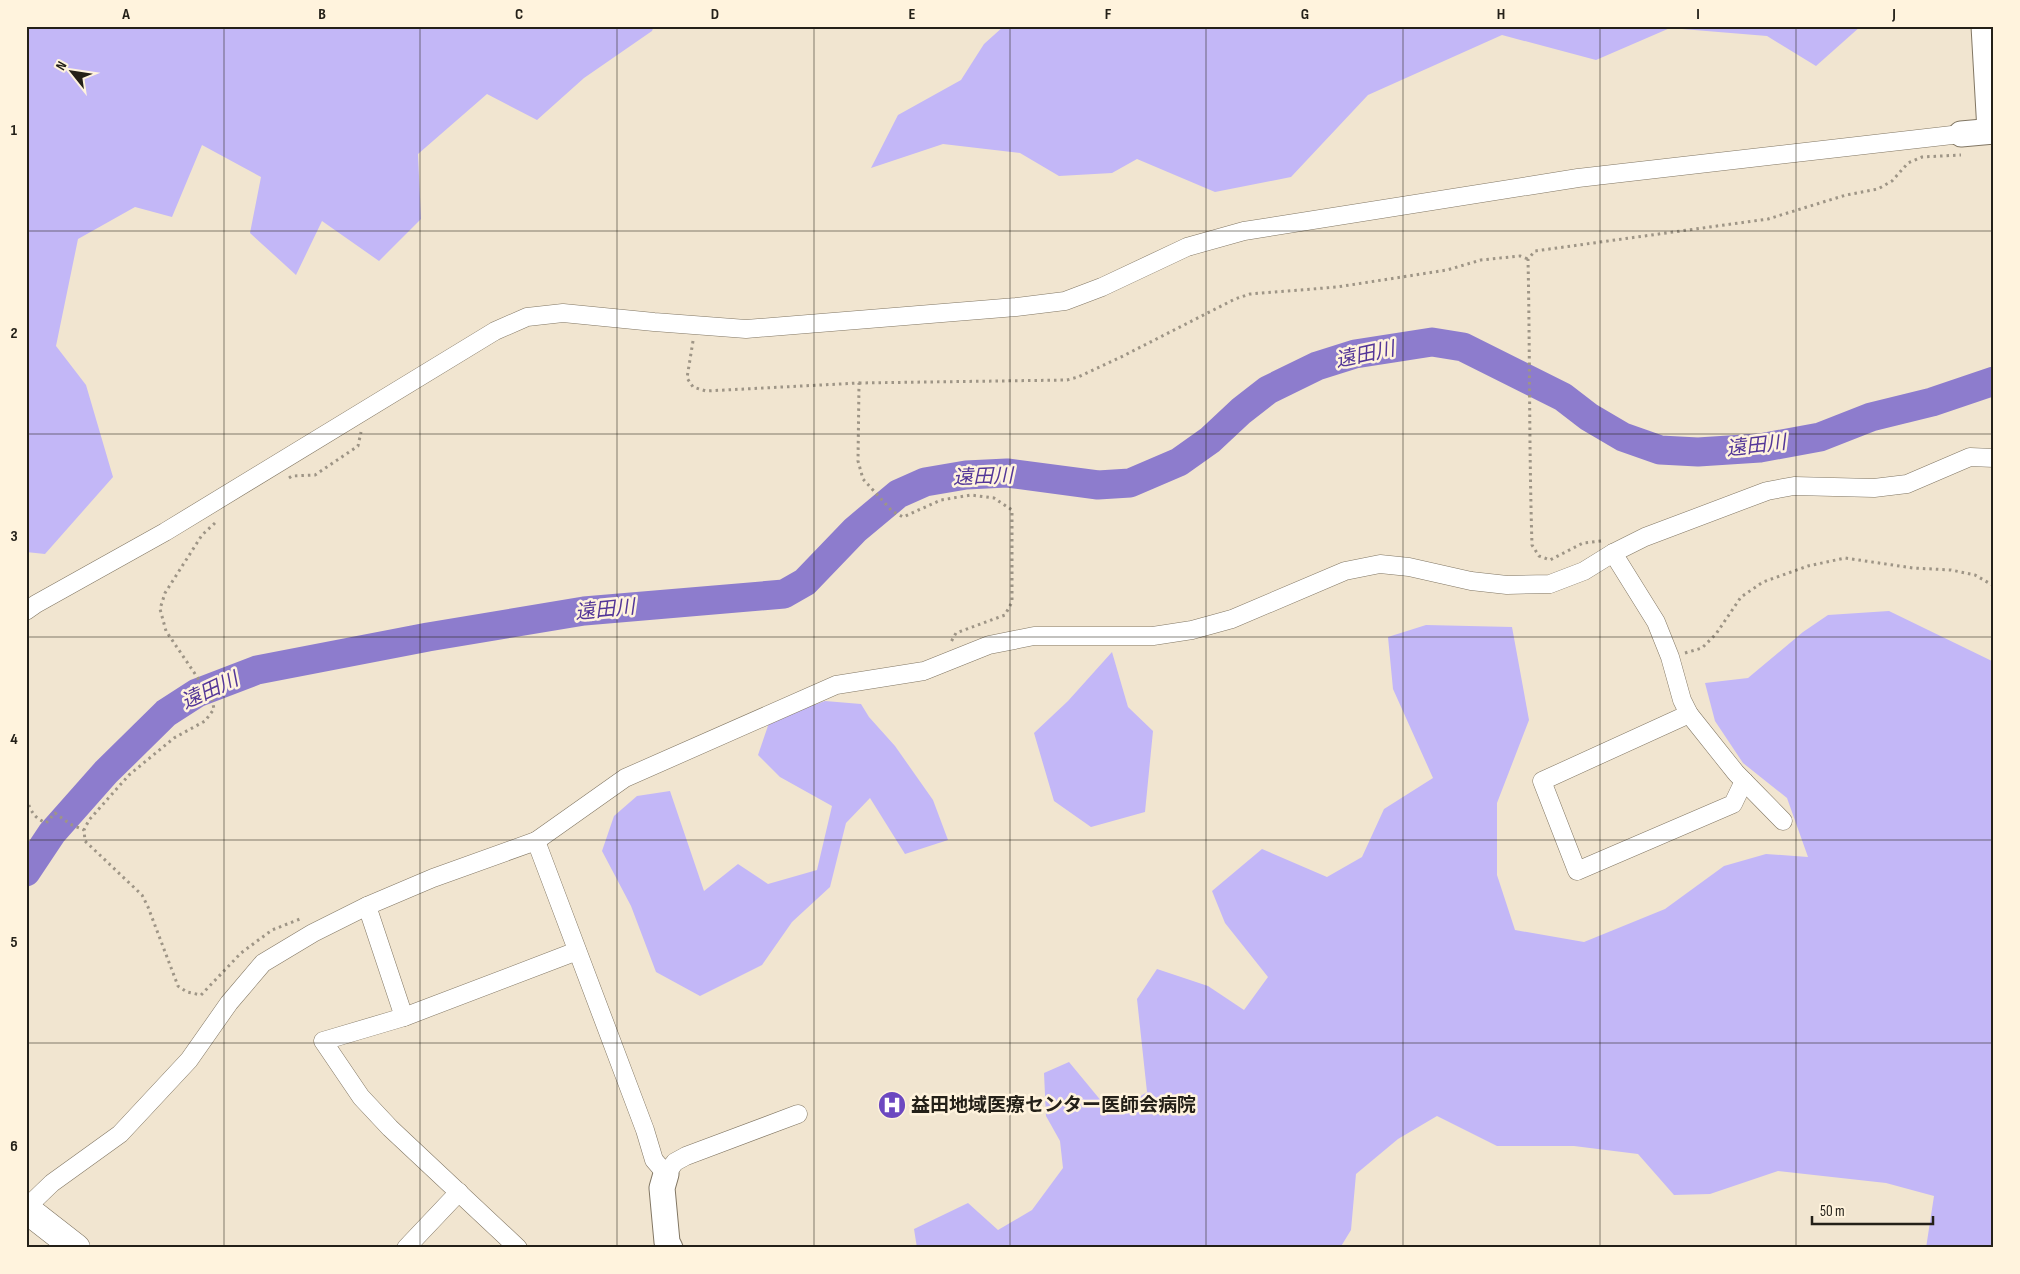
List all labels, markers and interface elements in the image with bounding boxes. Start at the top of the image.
text: A [121,5,130,24]
text: B [318,5,326,24]
text: C [515,5,523,24]
text: D [711,5,719,24]
text: E [909,5,916,24]
text: F [1105,5,1112,24]
text: G [1301,5,1309,24]
text: H [1497,5,1505,24]
text: I [1696,5,1700,24]
text: J [1891,5,1896,24]
north arrow [48,48,98,98]
text: N [52,58,70,73]
text: 1 [11,121,18,140]
text: 2 [10,324,18,343]
water label: 遠田川 [1333,337,1399,373]
water label: 遠田川 [1725,430,1789,462]
water label: 遠田川 [953,464,1015,490]
text: 3 [10,527,18,546]
water label: 遠田川 [574,595,638,625]
water label: 遠田川 [178,667,244,715]
text: 4 [10,730,18,749]
text: 5 [10,933,18,952]
hospital icon: 益田地域医療センター医師会病院 [877,1090,907,1120]
place label: 益田地域医療センター医師会病院 [911,1094,1196,1117]
text: 6 [10,1137,18,1156]
scale bar [1812,1194,1934,1226]
text: 50 m [1820,1202,1845,1221]

